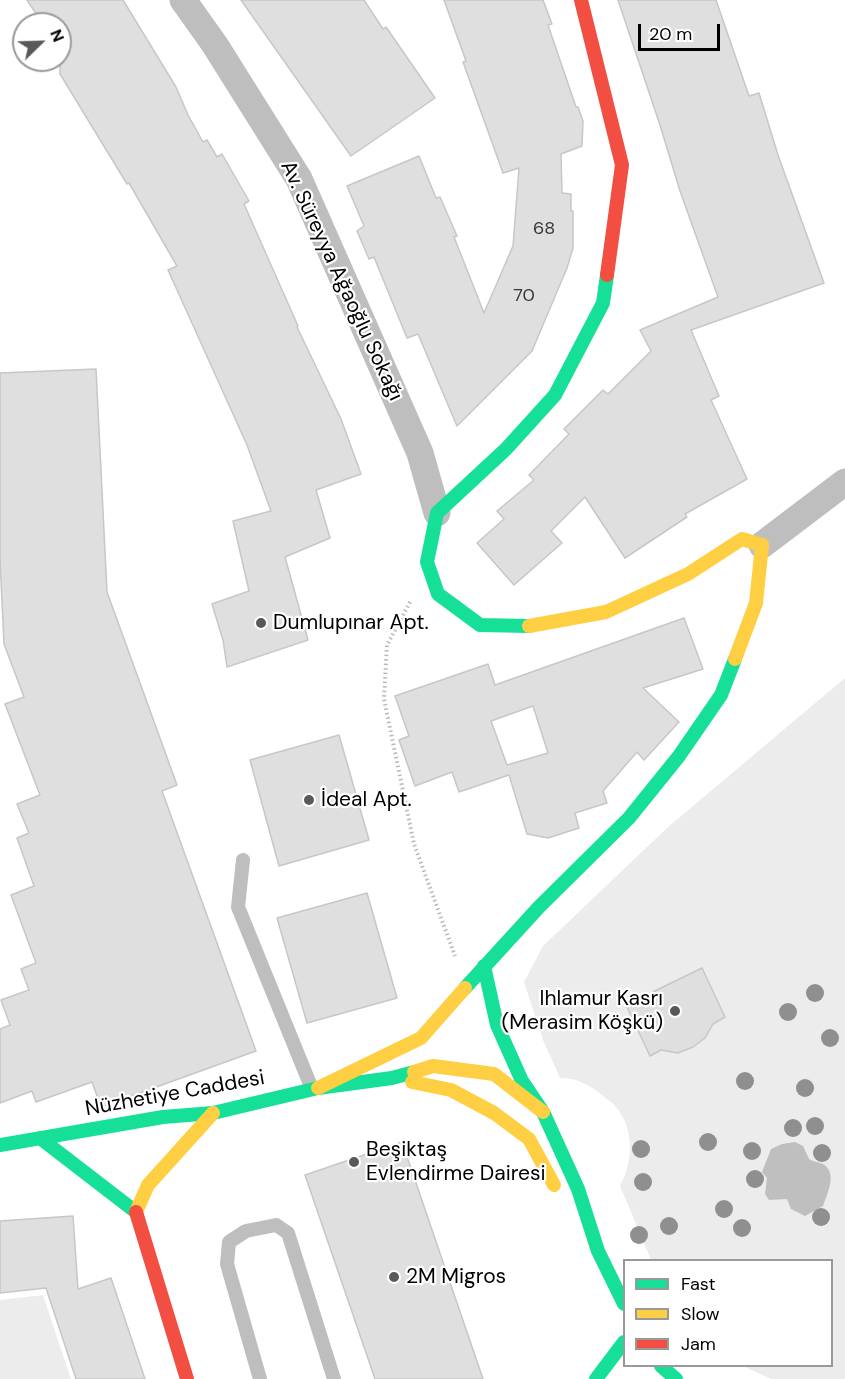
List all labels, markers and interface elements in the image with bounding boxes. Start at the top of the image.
north arrow [12,12,72,72]
scale bar [641,12,724,50]
text: 20 m [649,22,692,46]
text: N [45,26,69,45]
street label: Av. Süreyya Ağaoğlu Sokağı [274,157,408,405]
house number: 68 [533,218,555,240]
house number: 70 [513,285,535,307]
place label: Dumlupınar Apt. [273,610,429,636]
marker: Dumlupınar Apt. [254,616,268,630]
place label: İdeal Apt. [321,787,412,813]
marker: İdeal Apt. [302,793,316,807]
place label: Ihlamur Kasrı (Merasim Köşkü) [501,986,663,1036]
marker: Ihlamur Kasrı (Merasim Köşkü) [668,1004,682,1018]
street label: Nüzhetiye Caddesi [83,1066,267,1122]
place label: Beşiktaş Evlendirme Dairesi [366,1137,546,1187]
marker: Beşiktaş Evlendirme Dairesi [347,1155,361,1169]
legend [623,1259,833,1367]
place label: 2M Migros [406,1264,506,1290]
marker: 2M Migros [387,1270,401,1284]
text: Fast [681,1272,716,1296]
text: Slow [681,1302,720,1326]
text: Jam [681,1332,716,1356]

